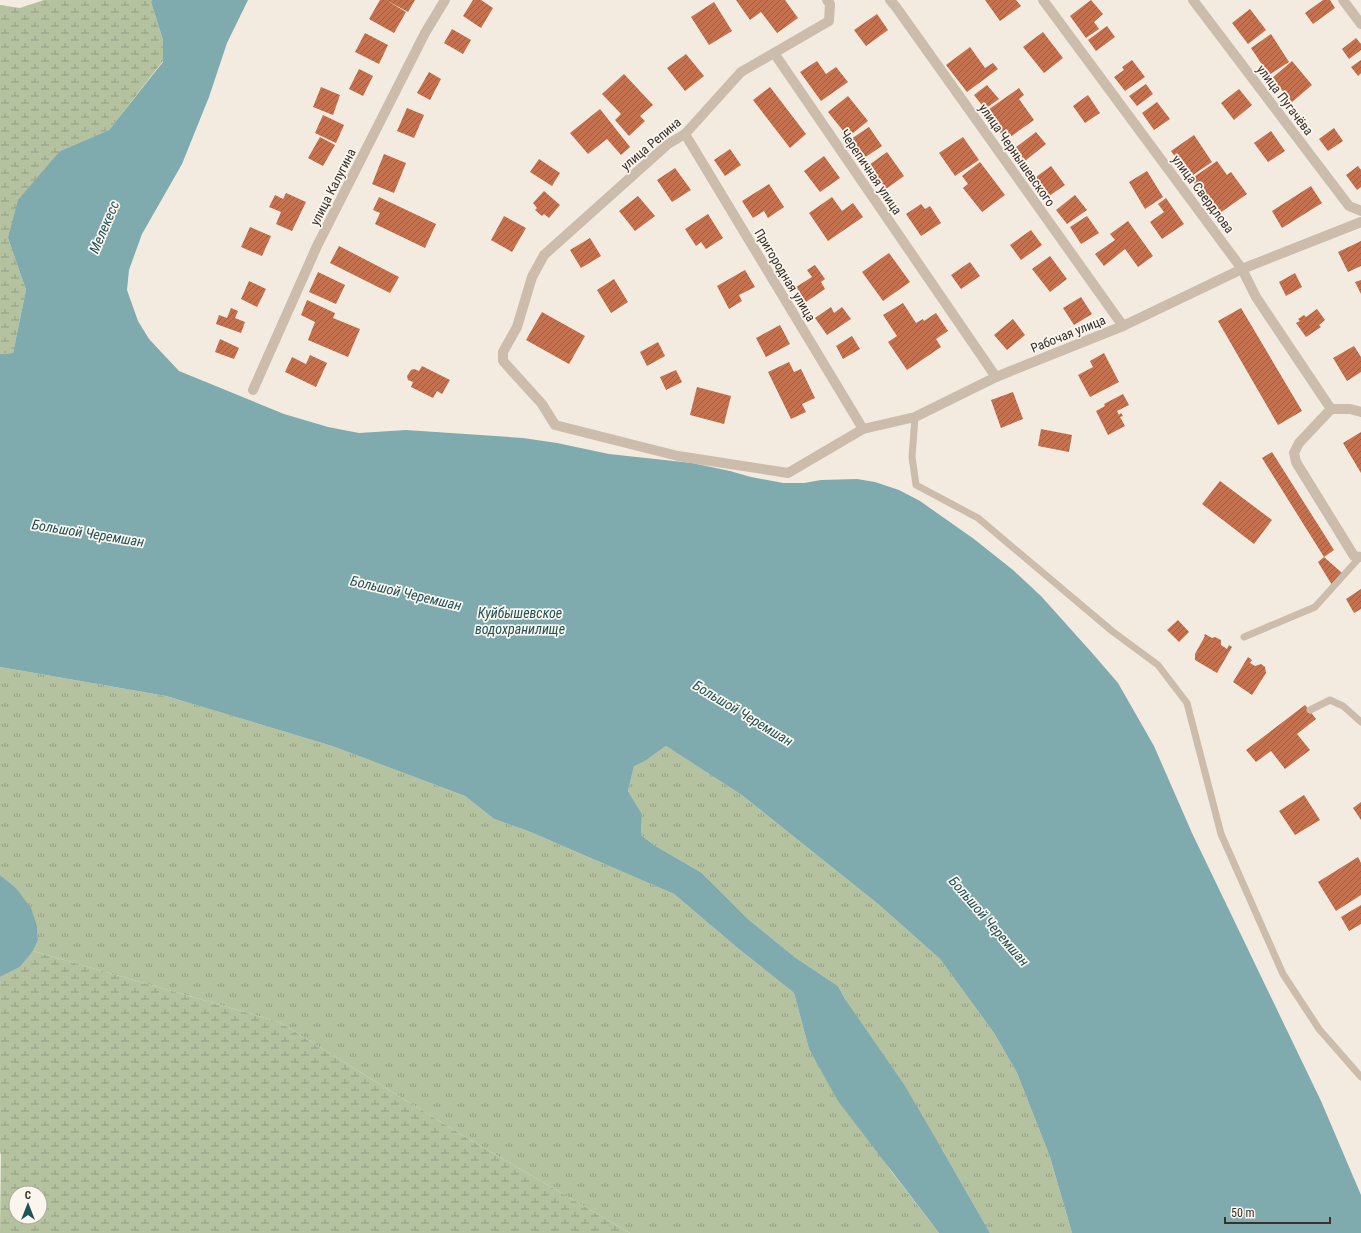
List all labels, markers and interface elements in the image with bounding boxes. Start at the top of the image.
street label: улица Пугачёва [1254,62,1316,138]
street label: улица Чернышевского [976,101,1058,209]
street label: улица Репина [618,115,684,173]
street label: Черепичная улица [837,127,905,217]
street label: улица Калугина [307,146,359,228]
street label: улица Свердлова [1169,152,1237,236]
water label: Мелекесс [86,198,122,256]
street label: Пригородная улица [751,226,819,324]
street label: Рабочая улица [1028,312,1108,356]
water label: Большой Черемшан [31,516,145,550]
water label: Большой Черемшан [349,572,463,614]
water label: Куйбышевское водохранилище [475,605,565,637]
water label: Большой Черемшан [690,677,796,749]
water label: Большой Черемшан [946,873,1032,969]
north arrow [8,1185,48,1225]
text: С [25,1189,31,1202]
scale bar [1225,1199,1330,1225]
text: 50 m [1231,1206,1255,1220]

